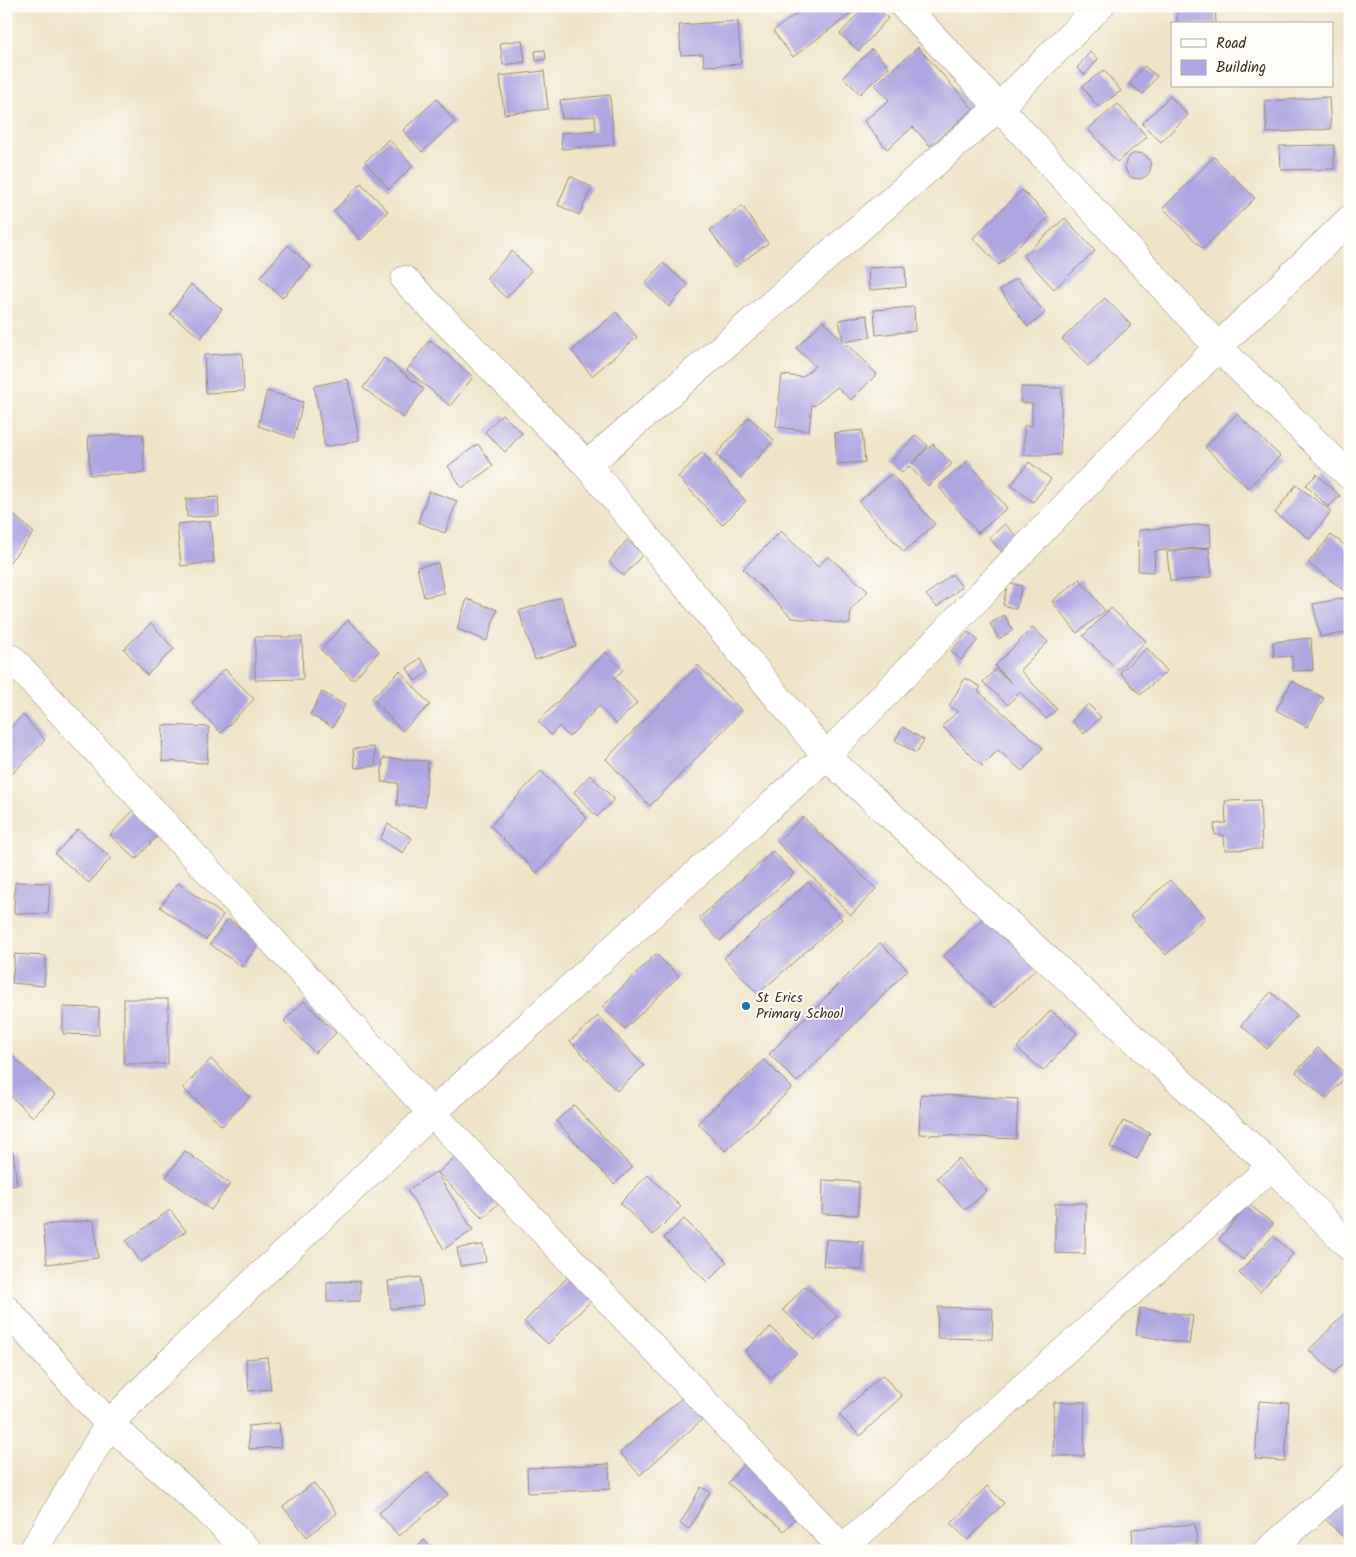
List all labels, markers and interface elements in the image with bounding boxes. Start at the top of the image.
legend [1171,22,1334,88]
text: Road [1216,32,1247,56]
text: Building [1216,56,1266,80]
place label: St Erics Primary School [756,987,844,1025]
marker: St Erics Primary School [740,1000,752,1012]

